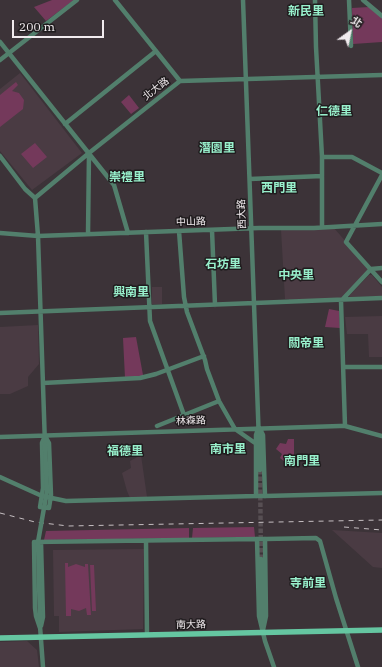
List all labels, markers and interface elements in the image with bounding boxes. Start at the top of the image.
district label: 新民里 [288,5,324,19]
scale bar [14,12,106,38]
north arrow [330,12,370,52]
text: 北 [348,13,365,31]
text: 200 m [19,19,55,34]
street label: 北大路 [140,75,172,103]
district label: 仁德里 [316,105,352,119]
district label: 潛園里 [199,142,235,156]
district label: 崇禮里 [109,171,145,185]
district label: 西門里 [261,182,297,196]
street label: 西大路 [235,199,249,229]
street label: 中山路 [176,215,206,229]
district label: 石坊里 [205,258,241,272]
district label: 中央里 [278,269,314,283]
district label: 興南里 [113,286,149,300]
district label: 關帝里 [288,337,324,351]
street label: 林森路 [176,414,206,428]
district label: 南市里 [210,443,246,457]
district label: 福德里 [107,445,143,459]
district label: 南門里 [284,455,320,469]
district label: 寺前里 [290,577,326,591]
street label: 南大路 [176,619,206,631]

